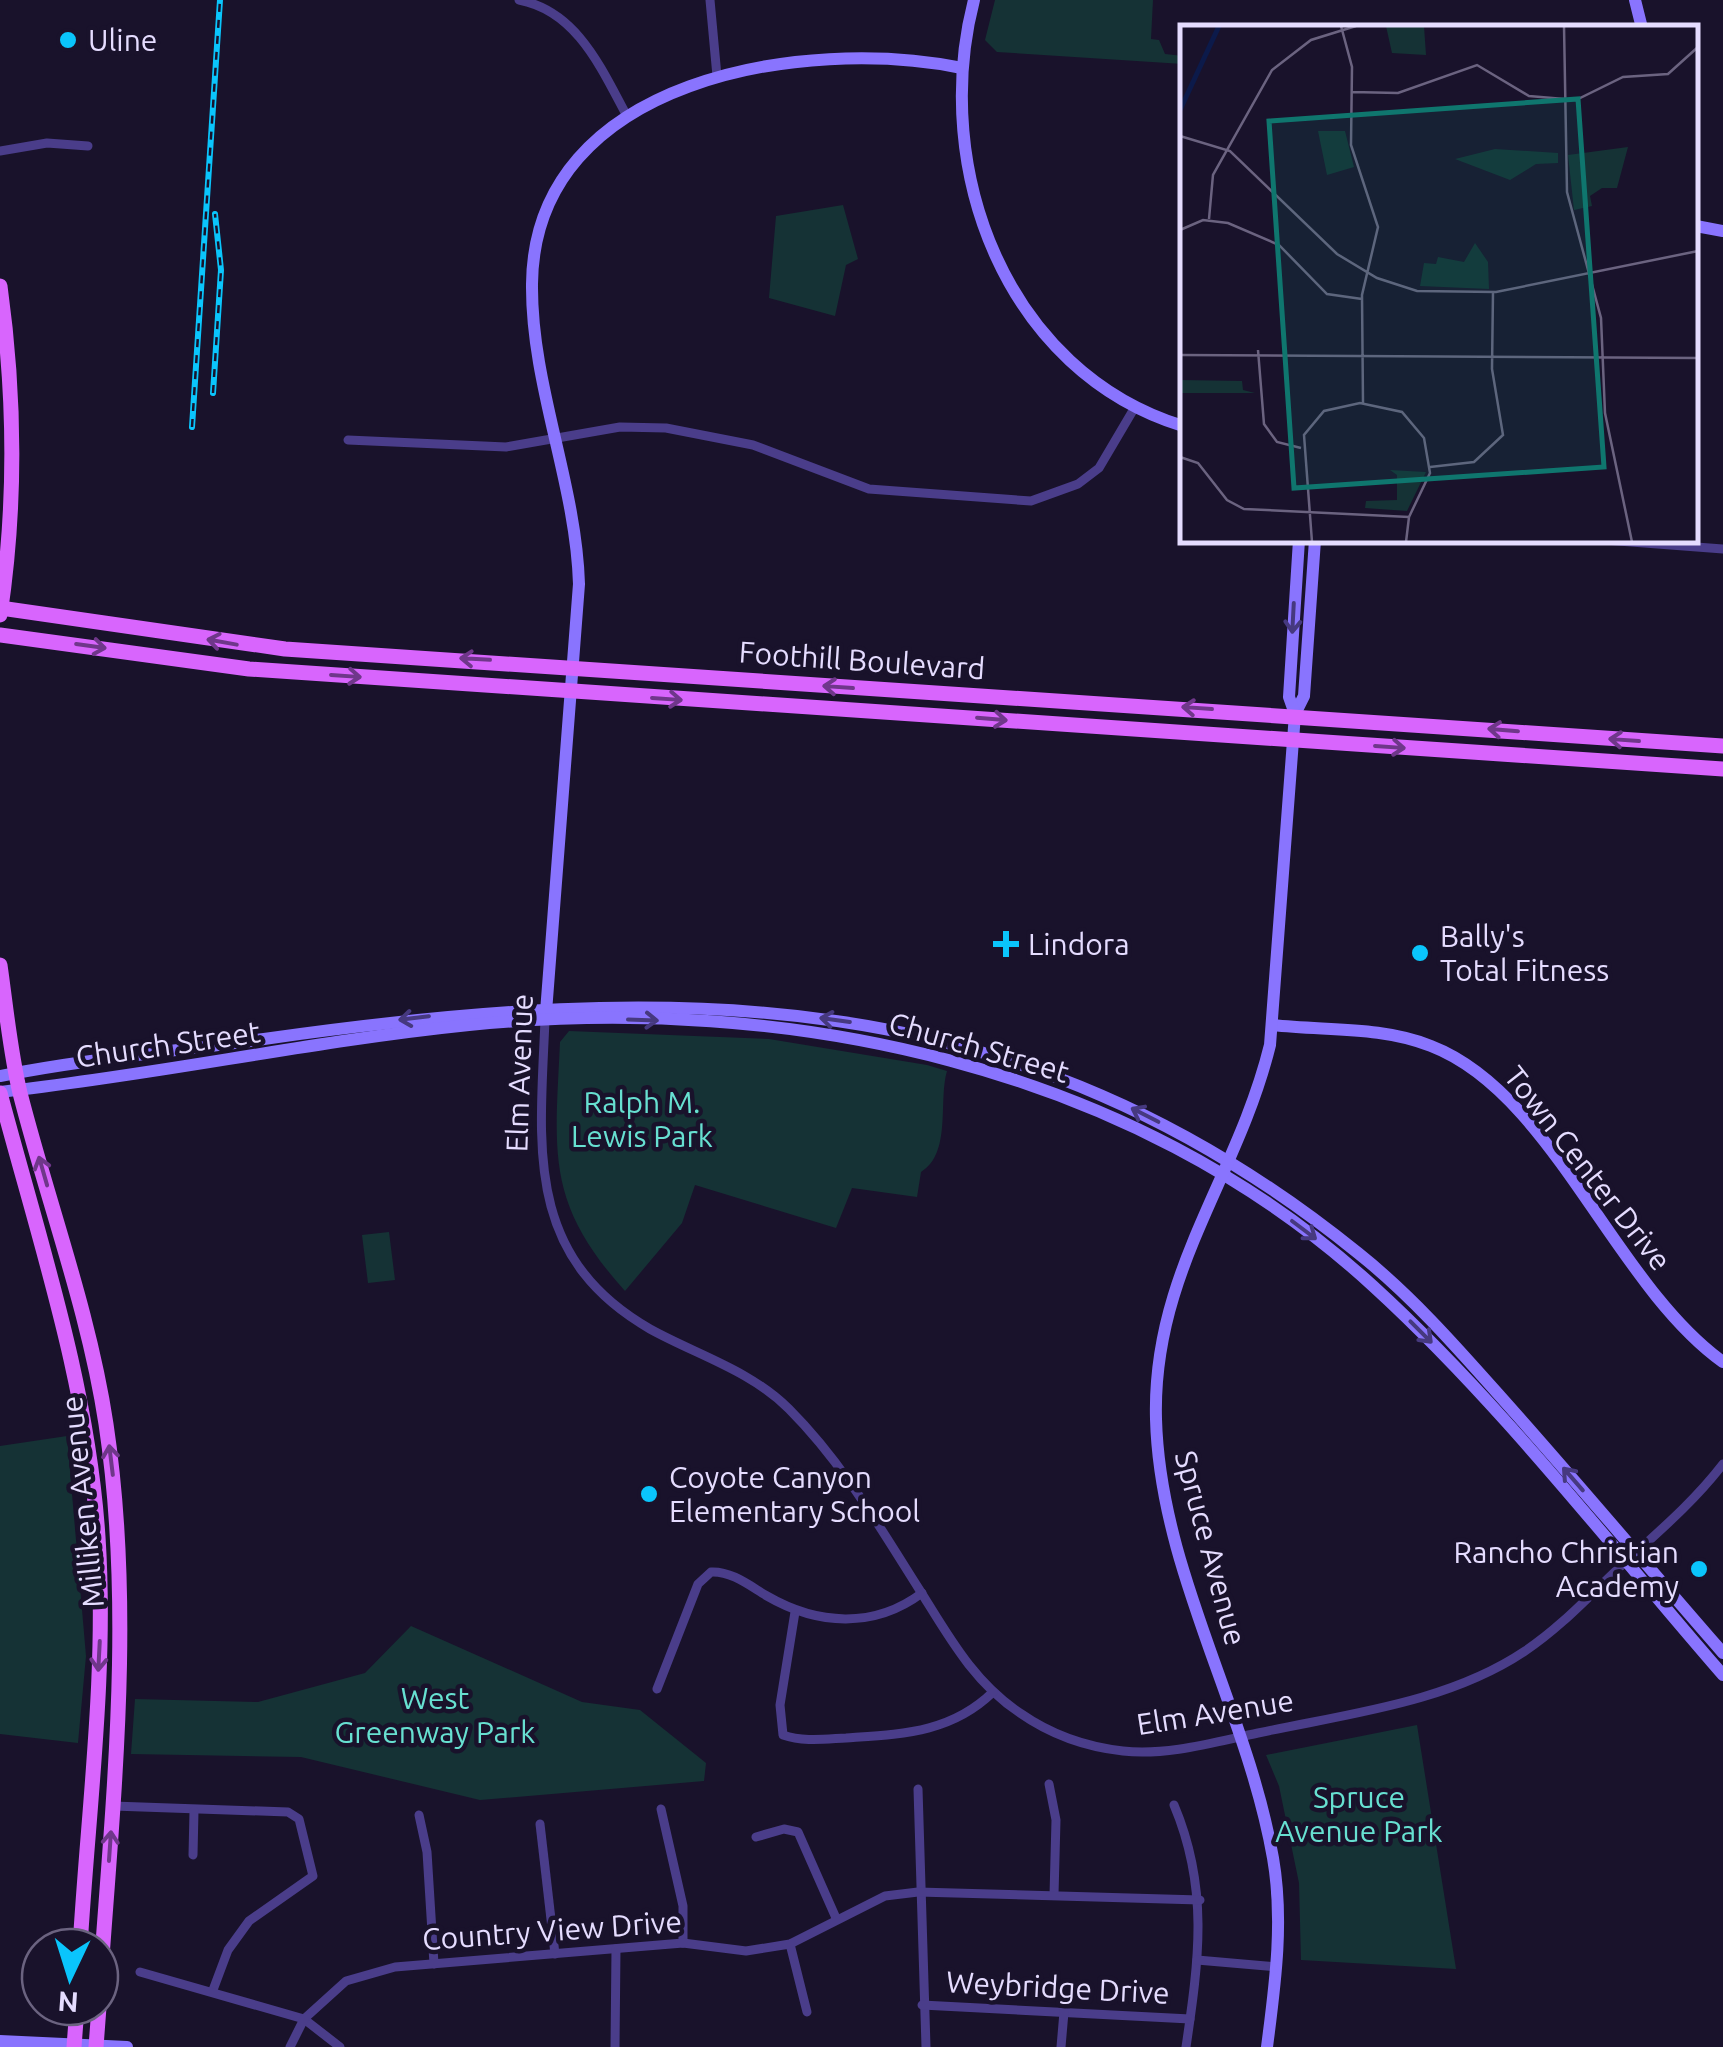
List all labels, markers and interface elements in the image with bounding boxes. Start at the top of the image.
place label: Uline [88,23,157,57]
inset map [1180,25,1698,542]
marker: Uline [57,29,79,51]
one-way arrow [1283,602,1302,634]
one-way arrow [206,632,238,651]
street label: Foothill Boulevard [738,634,986,686]
one-way arrow [74,637,107,655]
one-way arrow [459,649,491,668]
one-way arrow [330,666,362,685]
one-way arrow [822,677,855,696]
one-way arrow [651,690,683,709]
one-way arrow [1182,698,1214,717]
one-way arrow [975,709,1007,728]
one-way arrow [1487,721,1519,740]
one-way arrow [1609,730,1641,749]
one-way arrow [1374,738,1406,757]
place label: Bally's Total Fitness [1440,919,1609,987]
place label: Lindora [1028,927,1130,961]
marker: Lindora [993,931,1019,957]
marker: Bally's Total Fitness [1409,942,1431,964]
street label: Elm Avenue [499,993,539,1153]
street label: Church Street [885,1005,1073,1089]
one-way arrow [398,1009,431,1028]
one-way arrow [819,1010,852,1028]
one-way arrow [626,1011,658,1030]
street label: Church Street [74,1014,263,1074]
street label: Town Center Drive [1498,1059,1678,1277]
park label: Ralph M. Lewis Park [571,1085,713,1153]
one-way arrow [1131,1105,1160,1124]
one-way arrow [33,1156,51,1187]
one-way arrow [1290,1219,1317,1240]
one-way arrow [1408,1320,1432,1344]
street label: Milliken Avenue [54,1394,110,1610]
one-way arrow [101,1445,120,1477]
street label: Spruce Avenue [1169,1447,1253,1649]
place label: Coyote Canyon Elementary School [669,1460,920,1528]
one-way arrow [1561,1467,1584,1492]
marker: Coyote Canyon Elementary School [638,1483,660,1505]
place label: Rancho Christian Academy [1453,1535,1679,1603]
marker: Rancho Christian Academy [1688,1558,1710,1580]
one-way arrow [89,1640,108,1672]
park label: West Greenway Park [334,1681,536,1749]
street label: Elm Avenue [1134,1683,1296,1741]
park label: Spruce Avenue Park [1275,1780,1443,1848]
one-way arrow [100,1830,119,1862]
street label: Country View Drive [421,1904,683,1956]
north arrow [20,1927,120,2027]
street label: Weybridge Drive [945,1964,1171,2010]
text: N [57,1986,80,2019]

